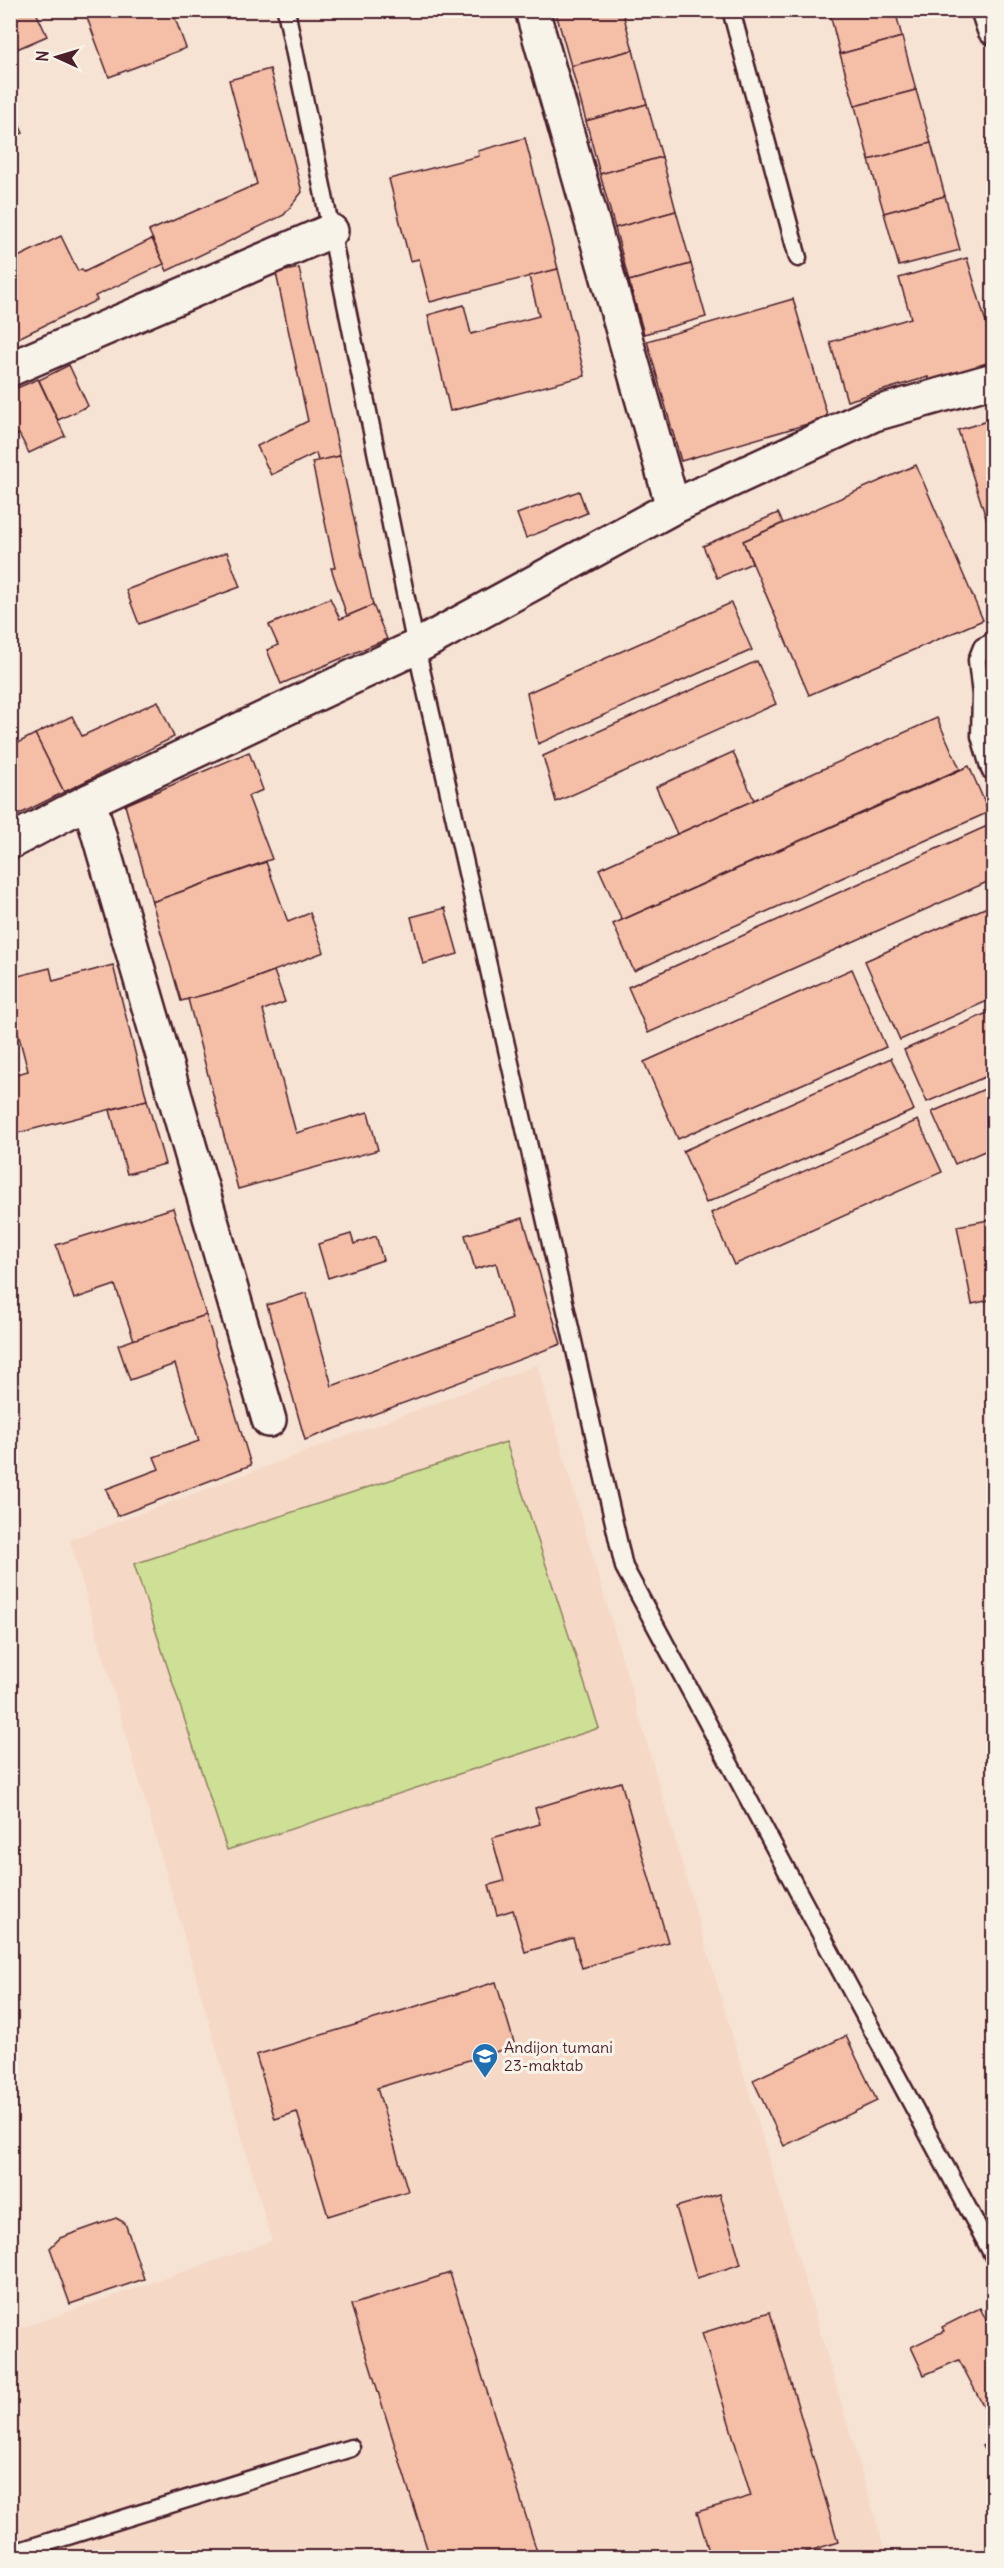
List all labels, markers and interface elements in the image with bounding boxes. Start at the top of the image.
north arrow [27,27,87,87]
text: N [32,50,52,62]
place label: Andijon tumani 23-maktab [504,2037,613,2075]
school or university icon: Andijon tumani 23-maktab [470,2041,500,2079]

